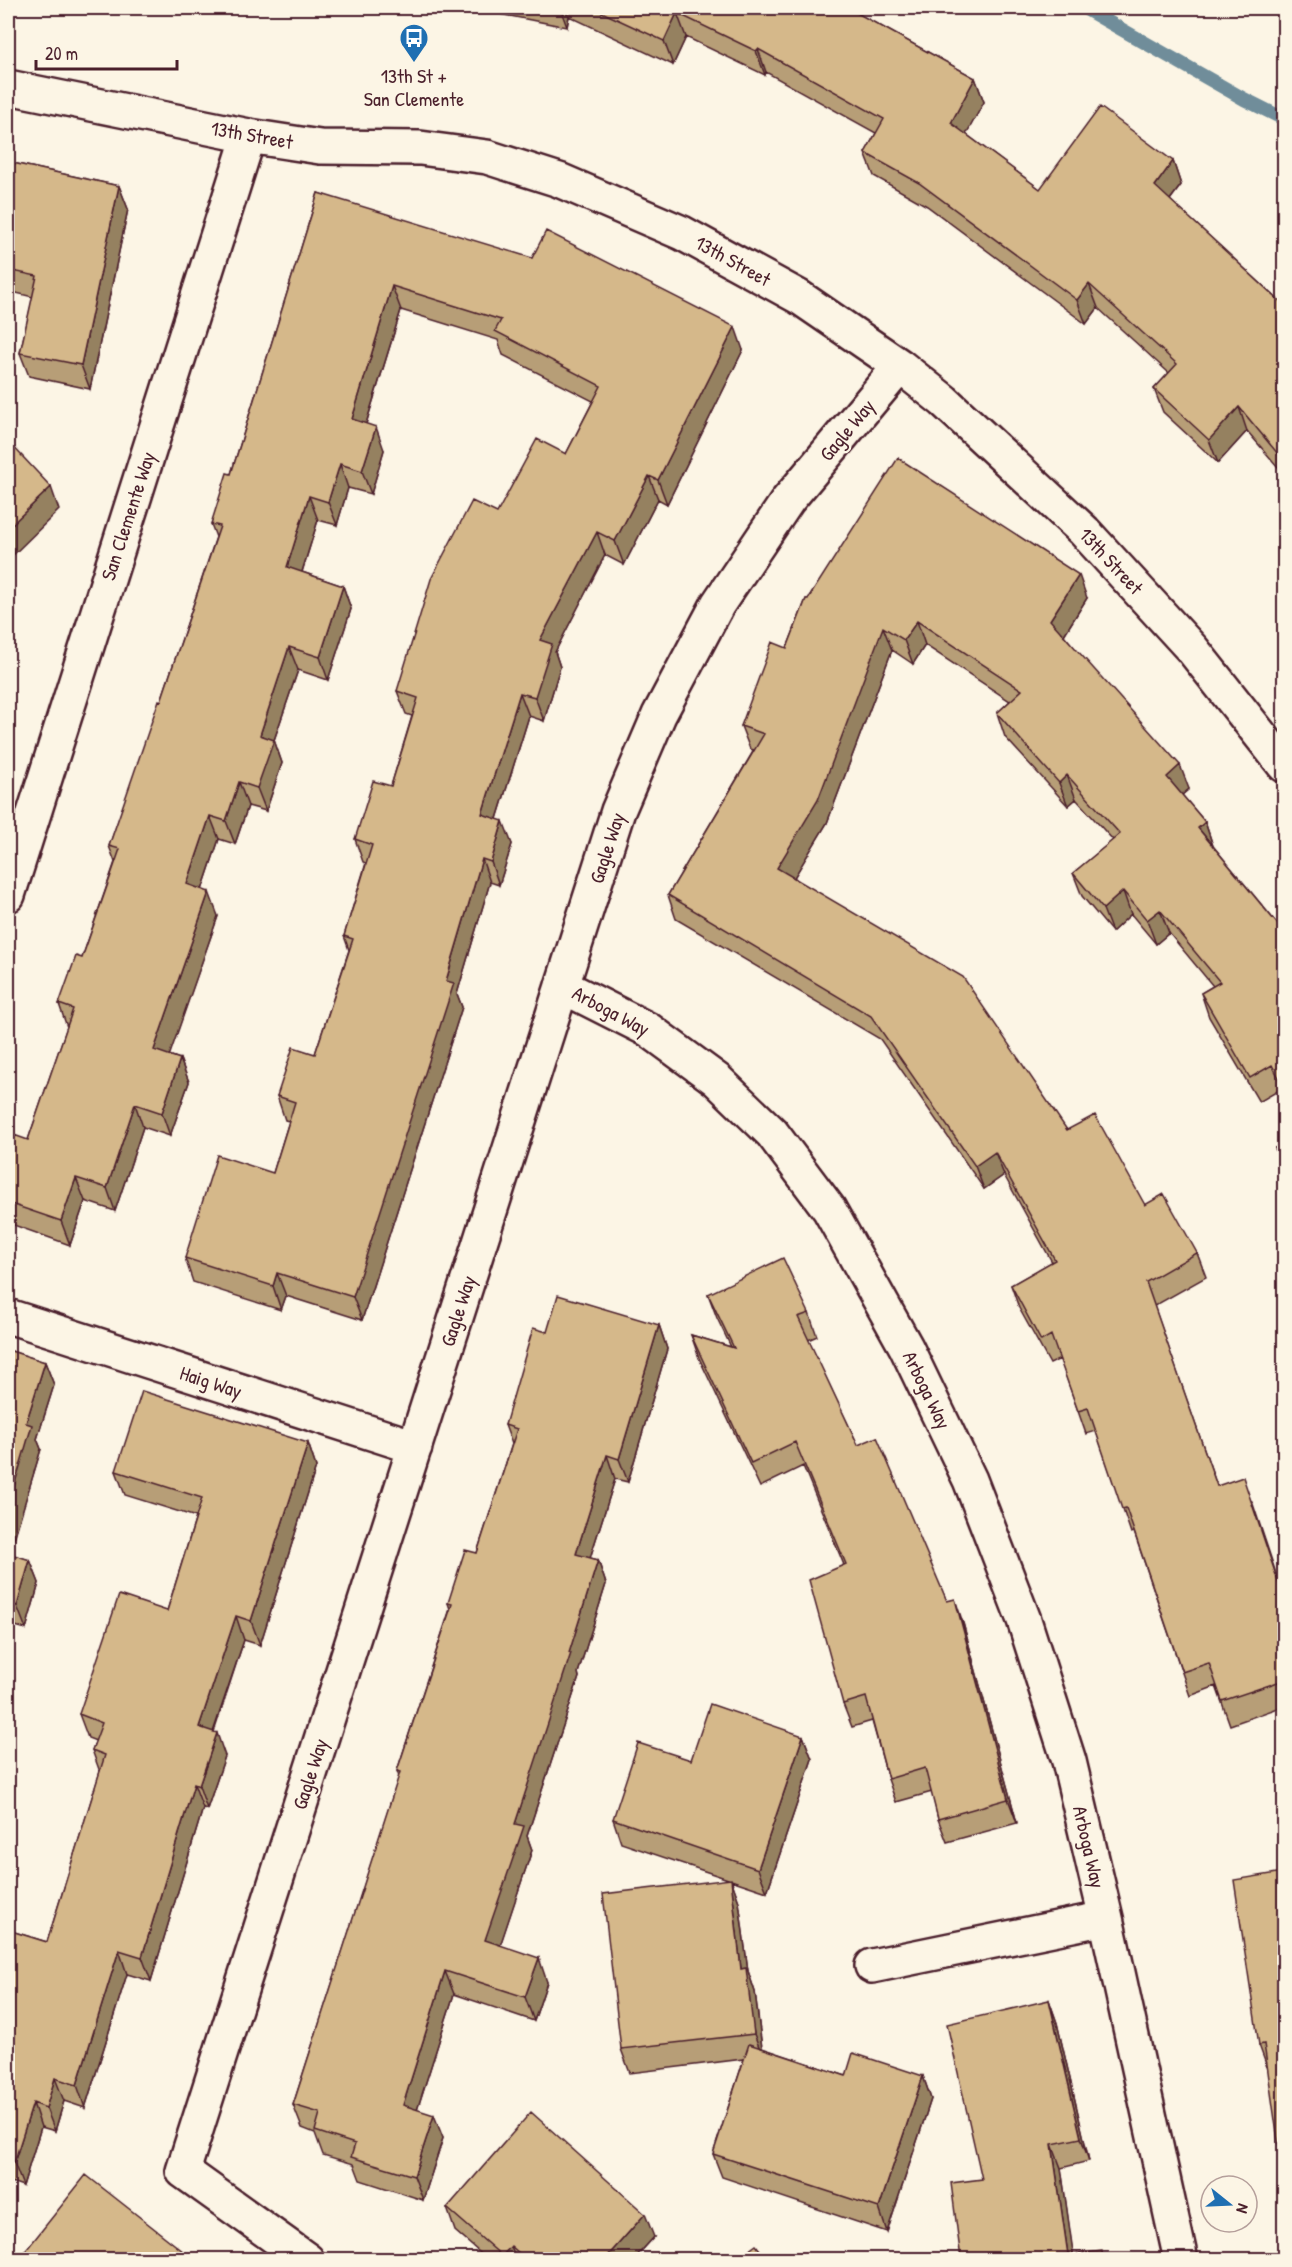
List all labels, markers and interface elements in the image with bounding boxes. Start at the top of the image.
bus stop icon: 13th St + San Clemente [398,22,430,64]
scale bar [36,33,177,71]
text: 20 m [45,41,78,66]
place label: 13th St + San Clemente [364,62,464,112]
street label: 13th Street [209,114,296,155]
street label: 13th Street [691,229,777,293]
street label: Gagle Way [813,393,880,466]
street label: San Clemente Way [94,448,161,584]
street label: 13th Street [1073,521,1150,601]
street label: Gagle Way [582,809,631,887]
street label: Arboga Way [568,979,655,1042]
street label: Gagle Way [433,1272,482,1350]
street label: Arboga Way [897,1346,958,1433]
street label: Haig Way [177,1359,246,1404]
street label: Gagle Way [285,1735,334,1813]
street label: Arboga Way [1067,1803,1112,1891]
north arrow [1199,2174,1259,2234]
text: N [1231,2201,1255,2217]

